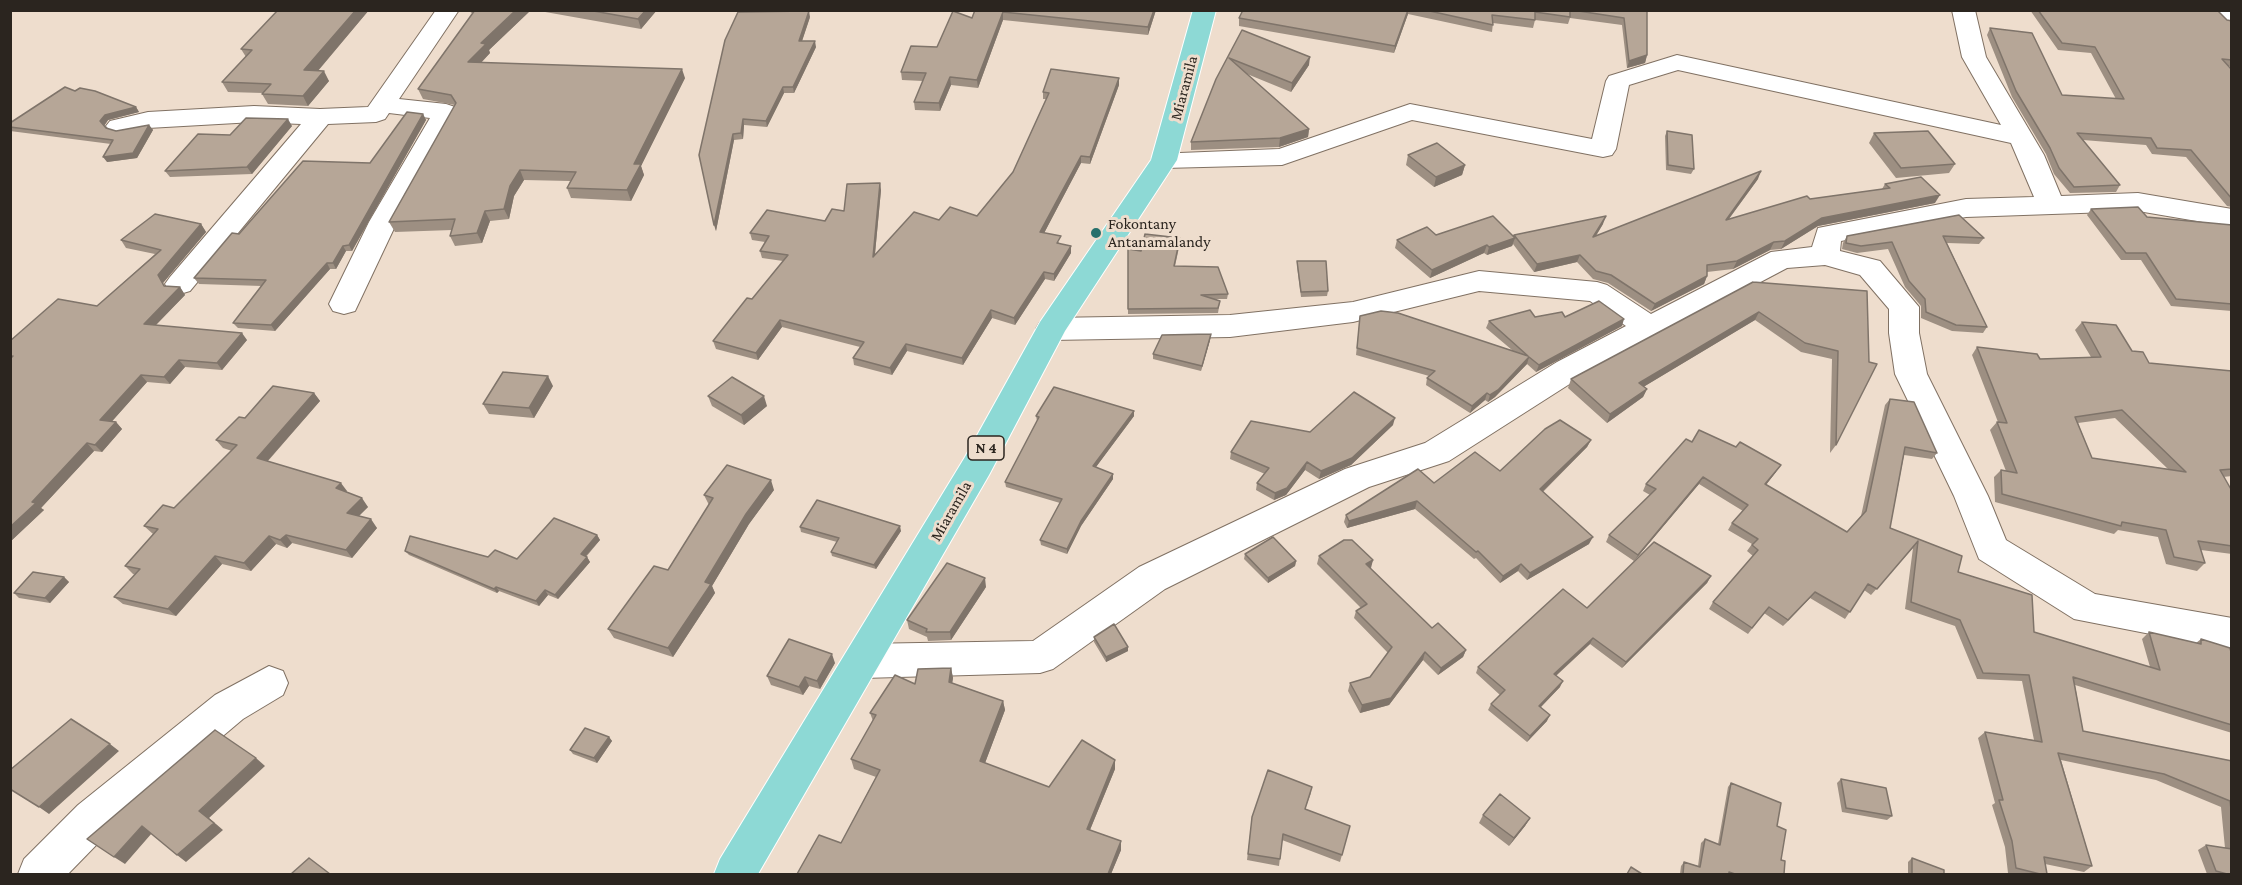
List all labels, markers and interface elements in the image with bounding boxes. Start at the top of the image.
street label: Miaramila [1166,53,1202,123]
place label: Fokontany Antanamalandy [1108,214,1211,252]
marker: Fokontany Antanamalandy [1089,226,1103,240]
road number: N 4 [968,436,1004,460]
street label: Miaramila [926,477,976,545]

